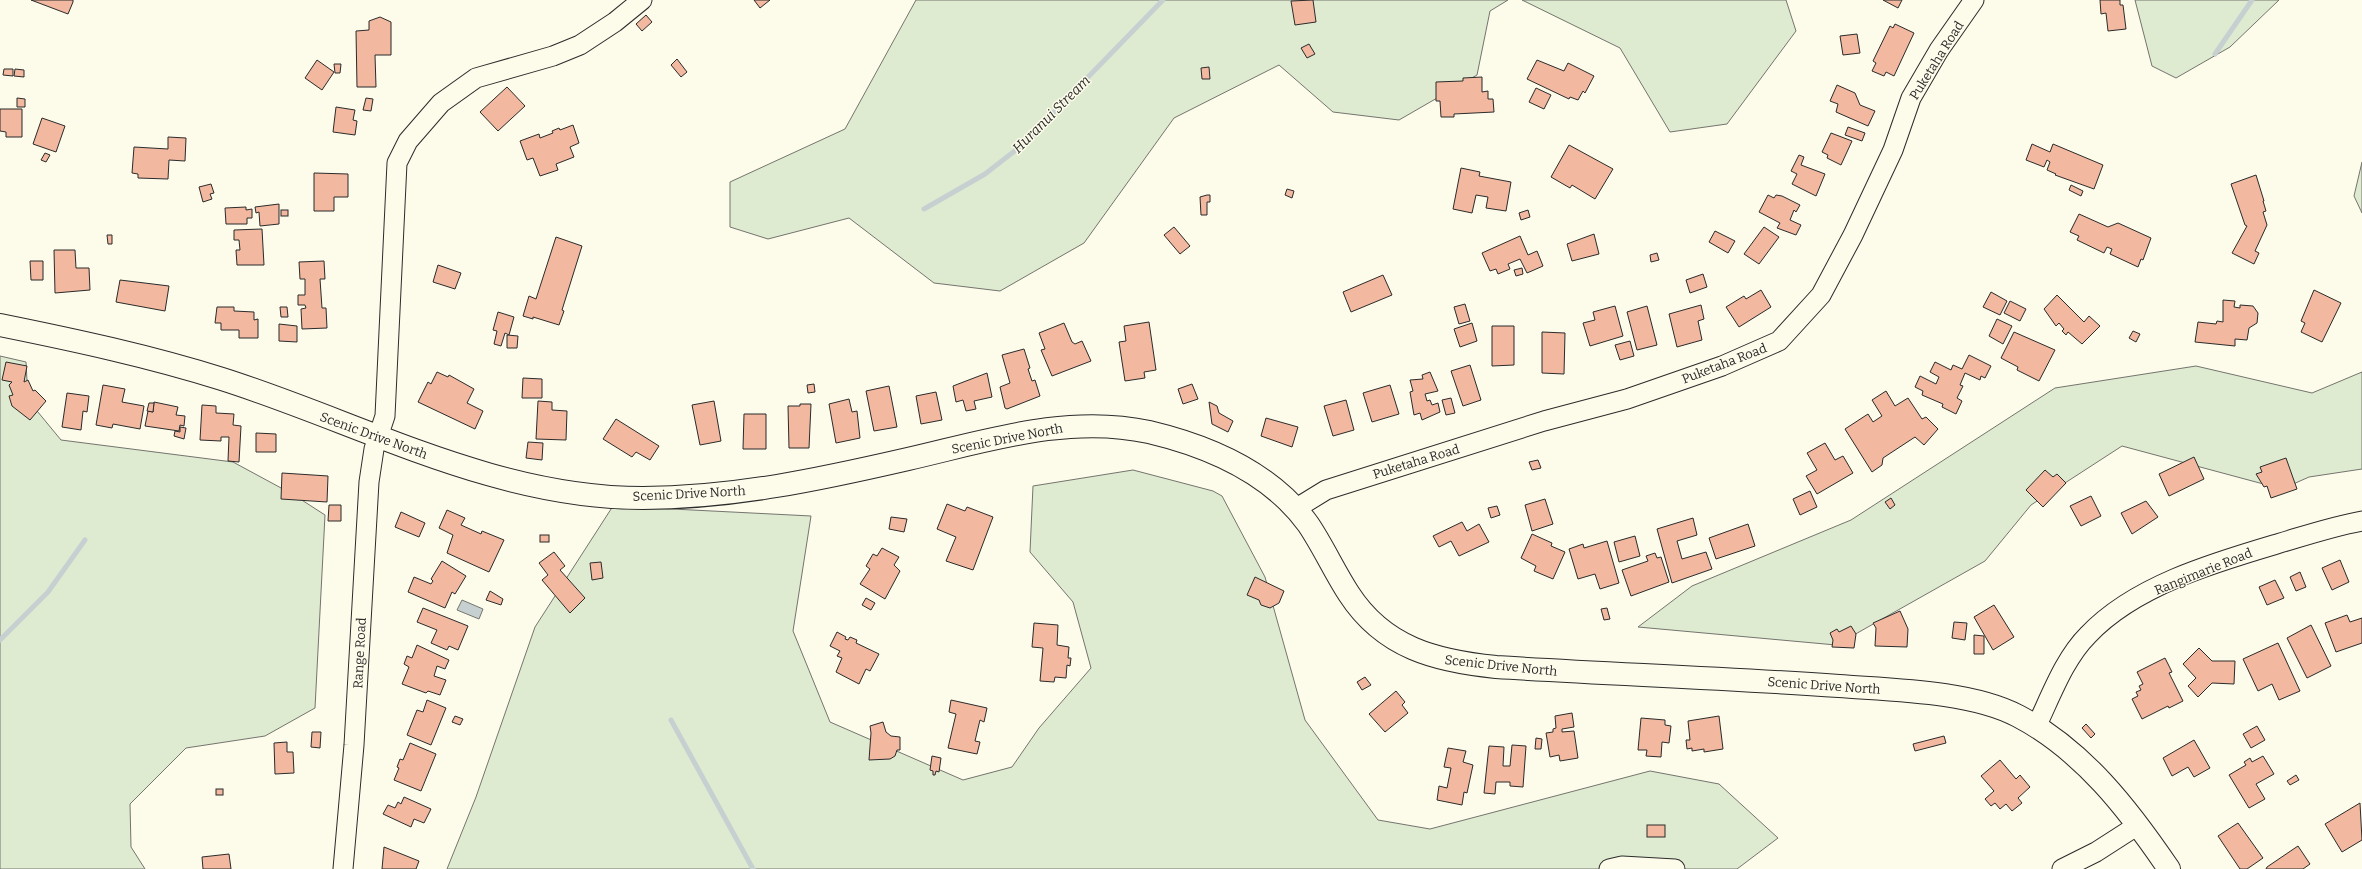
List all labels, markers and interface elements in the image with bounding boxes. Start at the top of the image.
street label: Puketaha Road [1906,18,1967,102]
water label: Huranui Stream [1009,72,1094,157]
street label: Puketaha Road [1680,340,1769,387]
street label: Scenic Drive North [318,409,430,462]
street label: Scenic Drive North [950,420,1064,457]
street label: Puketaha Road [1371,441,1462,482]
street label: Scenic Drive North [632,483,746,504]
street label: Rangimarie Road [2152,545,2254,598]
street label: Range Road [350,617,369,689]
street label: Scenic Drive North [1444,652,1558,679]
street label: Scenic Drive North [1767,674,1881,697]

